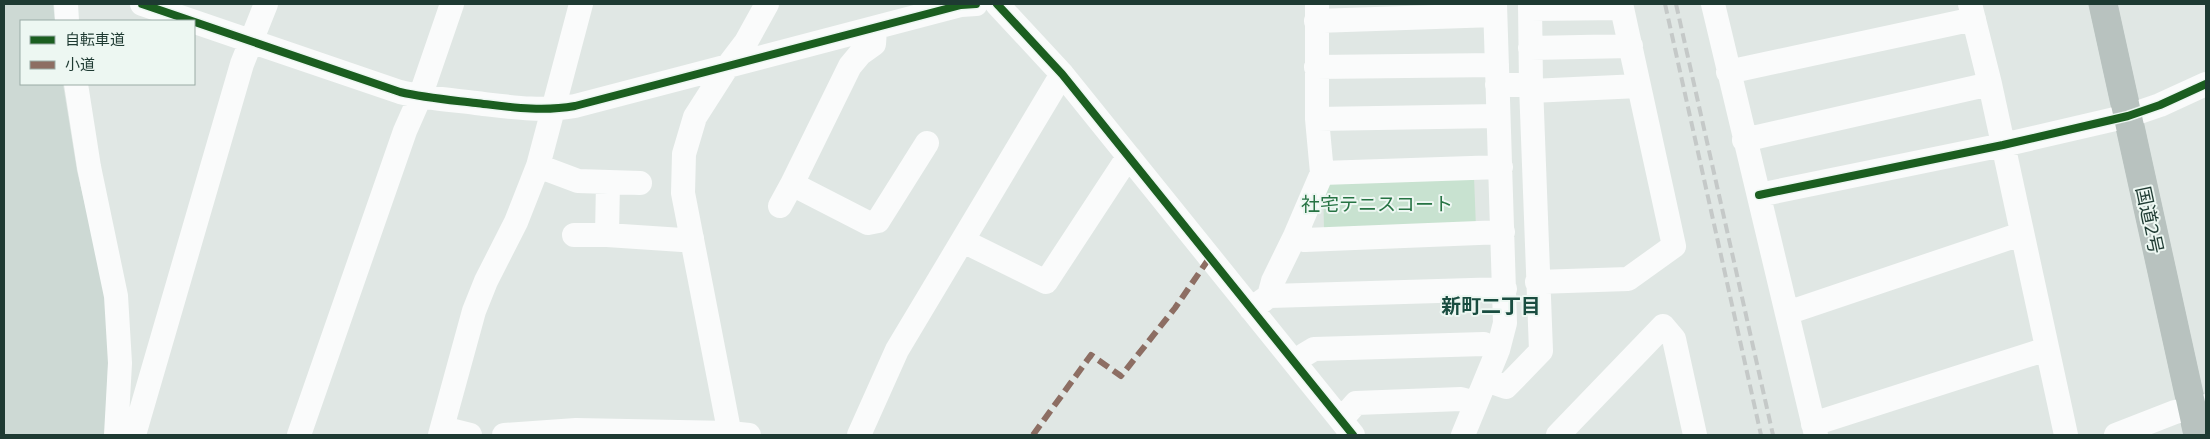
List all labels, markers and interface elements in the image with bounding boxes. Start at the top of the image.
legend [20,20,195,85]
text: 自転車道 [65,30,125,49]
text: 小道 [65,55,95,74]
street label: 国道2号 [2131,184,2169,256]
park label: 社宅テニスコート [1301,192,1453,216]
district label: 新町二丁目 [1441,293,1541,318]

